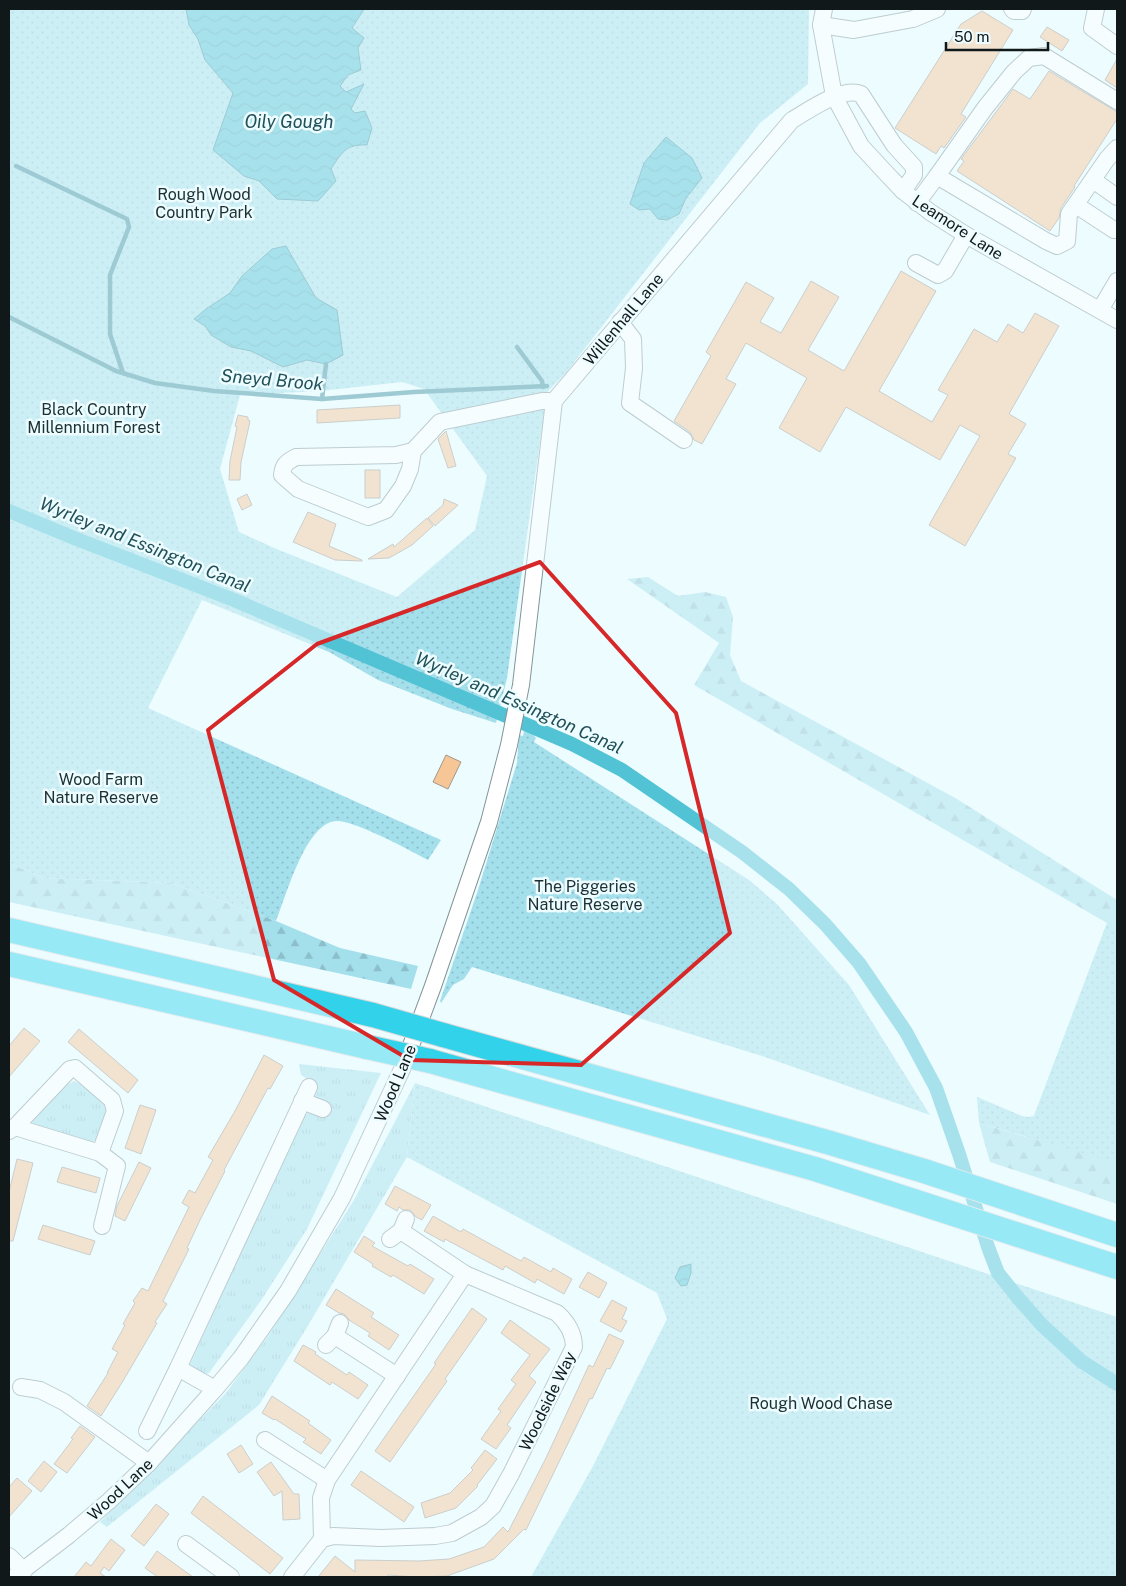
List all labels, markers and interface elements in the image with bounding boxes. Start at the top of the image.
scale bar [946,20,1048,52]
text: 50 m [954,28,989,45]
water label: Oily Gough [245,111,334,132]
park label: Rough Wood Country Park [155,185,253,222]
street label: Leamore Lane [909,191,1007,264]
street label: Willenhall Lane [579,269,667,369]
water label: Sneyd Brook [220,365,324,394]
park label: Black Country Millennium Forest [27,400,161,437]
water label: Wyrley and Essington Canal [37,493,254,596]
water label: Wyrley and Essington Canal [412,647,626,758]
park label: Wood Farm Nature Reserve [43,770,159,807]
park label: The Piggeries Nature Reserve [527,877,643,914]
street label: Wood Lane [371,1042,420,1125]
street label: Woodside Way [515,1348,580,1454]
park label: Rough Wood Chase [749,1394,893,1413]
street label: Wood Lane [84,1454,157,1524]

